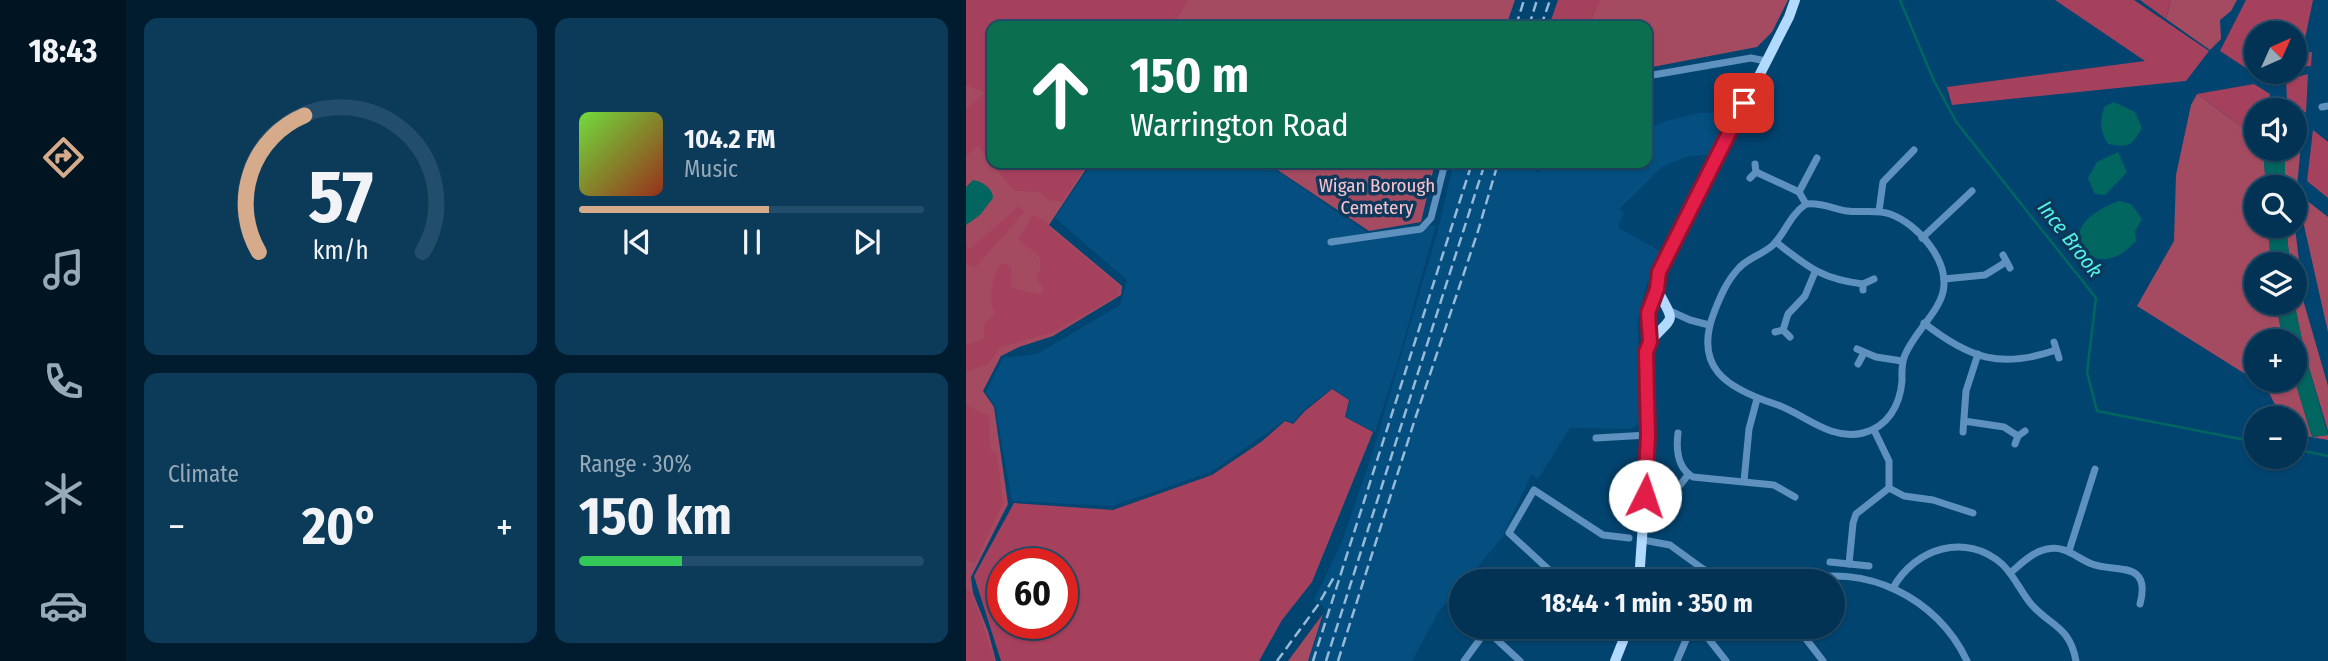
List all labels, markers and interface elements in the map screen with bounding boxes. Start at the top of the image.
north arrow [2244,21,2306,84]
map controls [2244,21,2307,469]
text: 18:43 [29,32,97,70]
text: 150 m [1130,46,1249,105]
icon: ahead [1015,49,1106,140]
pin [1714,73,1774,133]
icon: arrive [1725,84,1763,122]
button: sound [2244,98,2307,161]
text: Warrington Road [1130,106,1349,144]
text: 104.2 FM [684,124,775,155]
icon: directions [39,133,88,182]
text: 57 [308,155,373,242]
text: Music [684,155,738,183]
park label: Wigan Borough Cemetery [1319,174,1435,219]
button: search [2244,175,2307,238]
water label: Ince Brook [2032,195,2108,283]
icon: previous [618,223,656,261]
icon: pause [733,223,771,261]
icon: next [848,223,886,261]
text: km/h [313,236,368,266]
icon: music [39,245,88,294]
button: layers [2244,252,2307,315]
button: + [2244,329,2307,392]
icon: phone [39,357,88,406]
button: − [2244,406,2307,469]
text: Range · 30% [579,450,692,478]
position arrow [1608,459,1682,533]
text: Climate [168,460,239,488]
icon: climate [39,469,88,518]
text: 150 km [579,485,732,548]
text: 20° [302,495,379,558]
text: − [168,504,185,550]
text: + [496,504,513,550]
speed limit sign: 60 [987,548,1078,639]
icon: car [39,581,88,630]
text: 18:44 · 1 min · 350 m [1541,588,1753,619]

